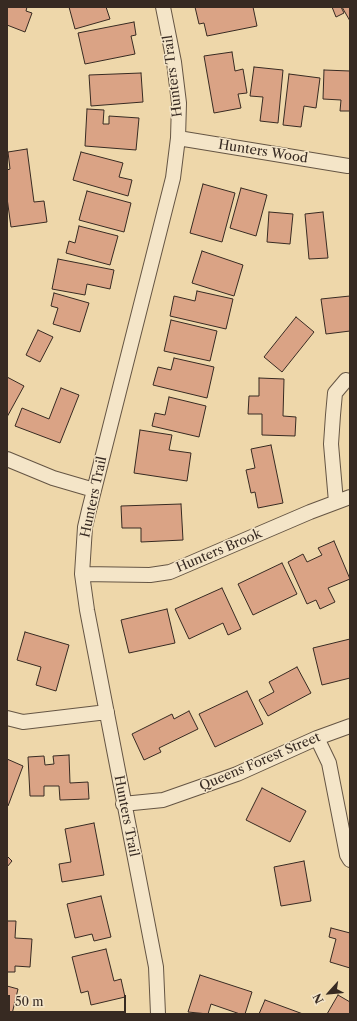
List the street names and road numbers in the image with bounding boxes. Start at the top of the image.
street label: Hunters Trail [160,34,186,118]
street label: Hunters Wood [217,137,309,167]
street label: Hunters Trail [78,455,110,539]
street label: Hunters Brook [174,526,264,576]
street label: Queens Forest Street [197,730,323,794]
street label: Hunters Trail [110,774,142,858]

